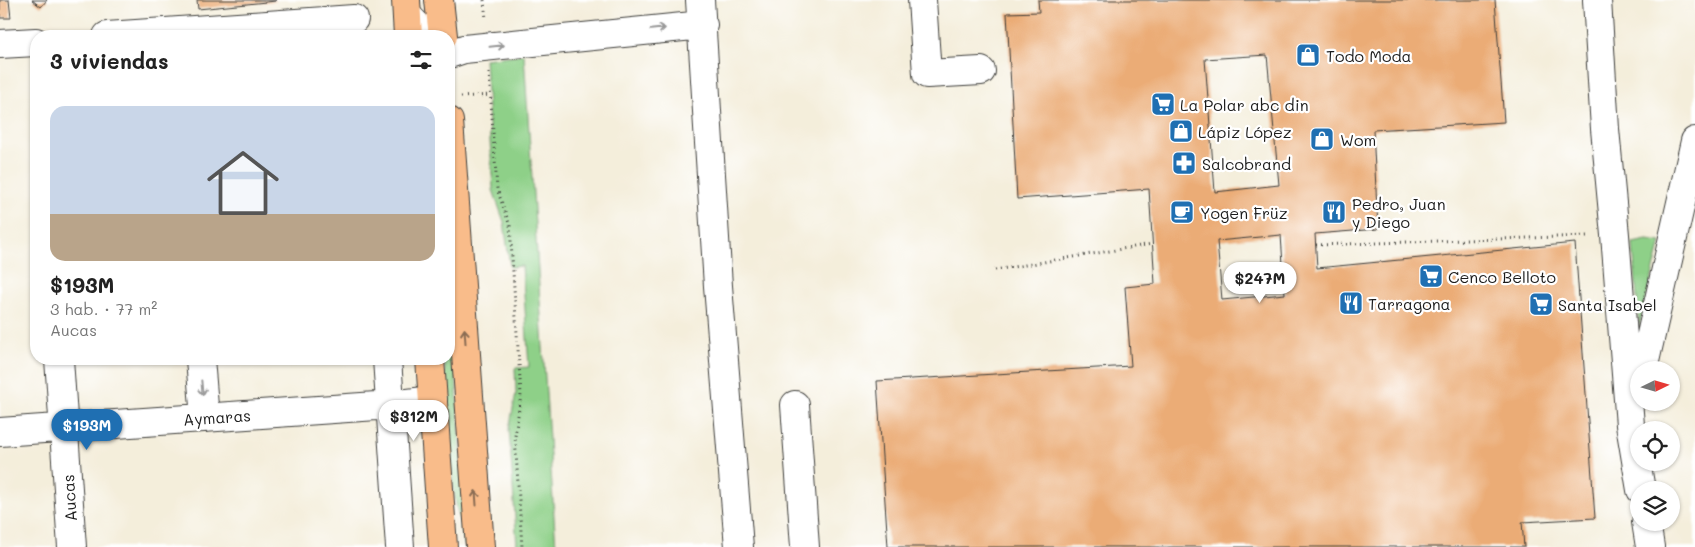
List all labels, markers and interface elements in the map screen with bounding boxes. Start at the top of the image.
one-way arrow [650,24,666,34]
one-way arrow [488,41,504,51]
shop icon: Todo Moda [1295,42,1321,68]
place label: Todo Moda [1326,45,1412,66]
icon: filters [407,46,435,74]
text: 3 viviendas [50,47,168,74]
supermarket icon: La Polar abc din [1150,91,1176,117]
place label: La Polar abc din [1180,94,1309,115]
shop icon: Lápiz López [1168,118,1194,144]
place label: Lápiz López [1198,121,1292,142]
shop icon: Wom [1309,126,1335,152]
place label: Wom [1340,129,1376,150]
icon: home [198,138,288,228]
pharmacy icon: Salcobrand [1171,150,1197,176]
place label: Salcobrand [1202,153,1291,174]
place label: Pedro, Juan y Diego [1352,193,1446,232]
cafe icon: Yogen Früz [1169,199,1195,225]
restaurant icon: Pedro, Juan y Diego [1321,199,1347,225]
place label: Yogen Früz [1200,202,1288,223]
pin: $247M [1225,262,1295,304]
supermarket icon: Cenco Belloto [1418,263,1444,289]
place label: Cenco Belloto [1448,266,1556,287]
text: $247M [1235,267,1285,288]
text: $193M [50,271,115,298]
restaurant icon: Tarragona [1338,290,1364,316]
supermarket icon: Santa Isabel [1528,291,1554,317]
place label: Tarragona [1368,293,1451,314]
place label: Santa Isabel [1558,294,1657,315]
text: 3 hab. · 77 m² [50,298,157,319]
text: Aucas [50,319,97,340]
one-way arrow [460,329,469,345]
north arrow [1630,361,1680,411]
map controls [1630,361,1680,531]
one-way arrow [197,380,207,396]
pin: $312M [379,400,449,442]
street label: Aymaras [182,404,252,430]
text: $312M [390,405,438,426]
pin: $193M [52,408,122,451]
text: $193M [62,414,112,435]
button: locate [1630,421,1680,471]
street label: Aucas [57,474,81,522]
button: layers [1630,481,1680,531]
one-way arrow [472,491,481,507]

